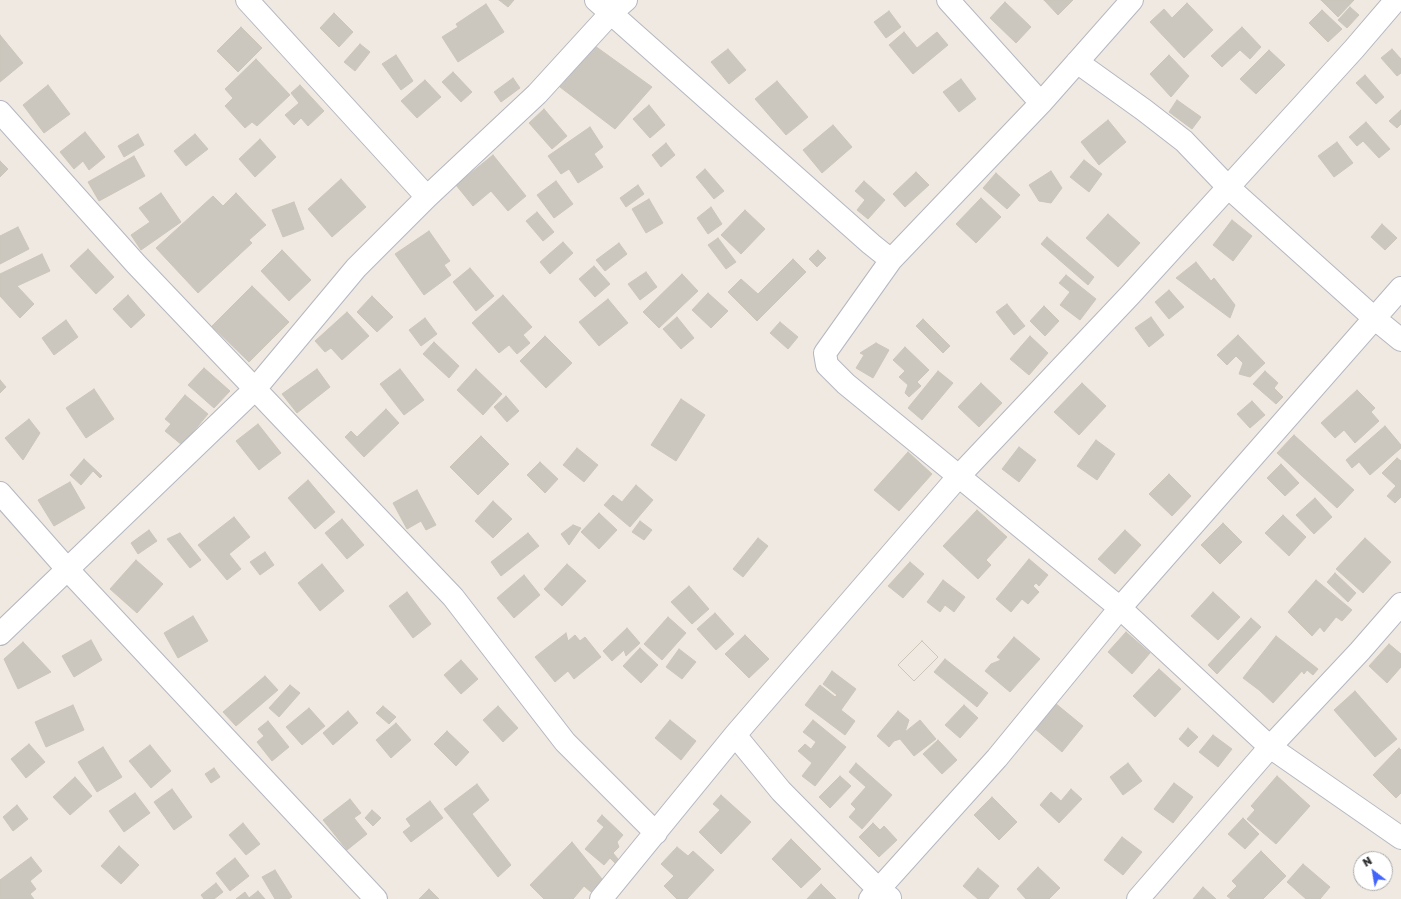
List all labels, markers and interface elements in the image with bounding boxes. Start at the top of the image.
north arrow [1353,851,1393,891]
text: N [1360,853,1374,869]

